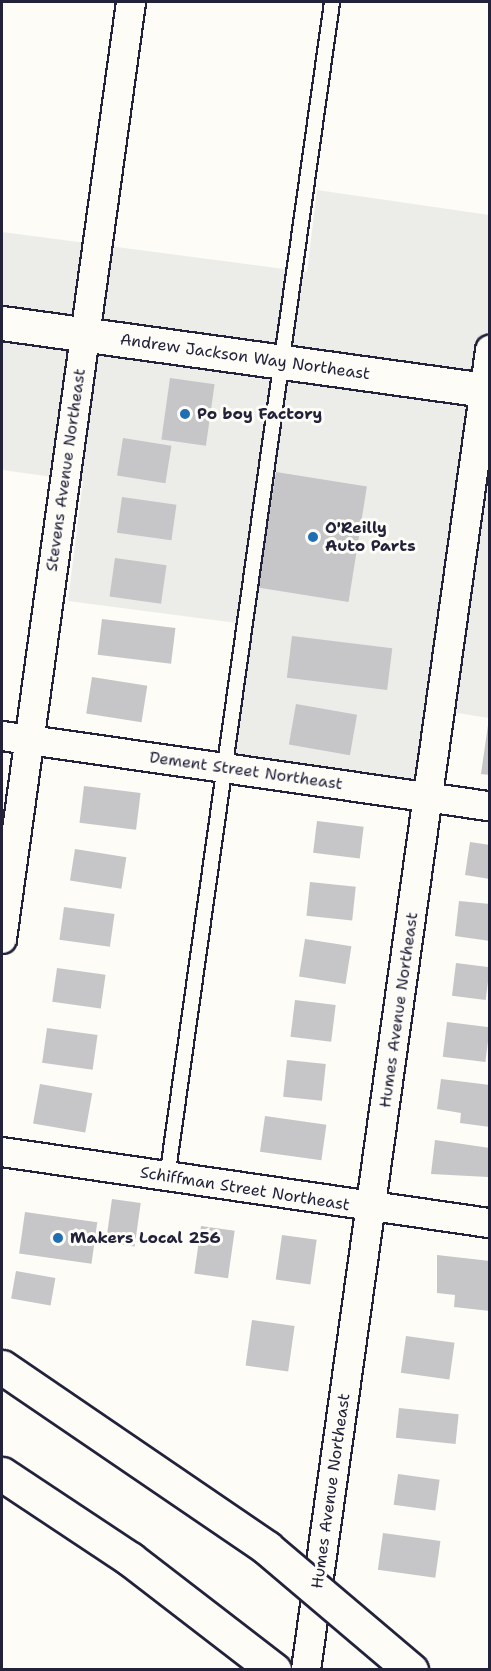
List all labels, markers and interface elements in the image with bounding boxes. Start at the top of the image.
street label: Andrew Jackson Way Northeast [119,330,371,384]
street label: Stevens Avenue Northeast [42,367,90,573]
place label: Po boy Factory [197,404,322,424]
marker: Po boy Factory [178,407,192,421]
place label: O'Reilly Auto Parts [325,518,416,556]
marker: O'Reilly Auto Parts [306,530,320,544]
street label: Dement Street Northeast [148,748,344,794]
street label: Humes Avenue Northeast [376,911,422,1109]
street label: Schiffman Street Northeast [139,1163,351,1215]
place label: Makers Local 256 [70,1228,221,1248]
marker: Makers Local 256 [51,1231,65,1245]
street label: Humes Avenue Northeast [308,1392,354,1590]

